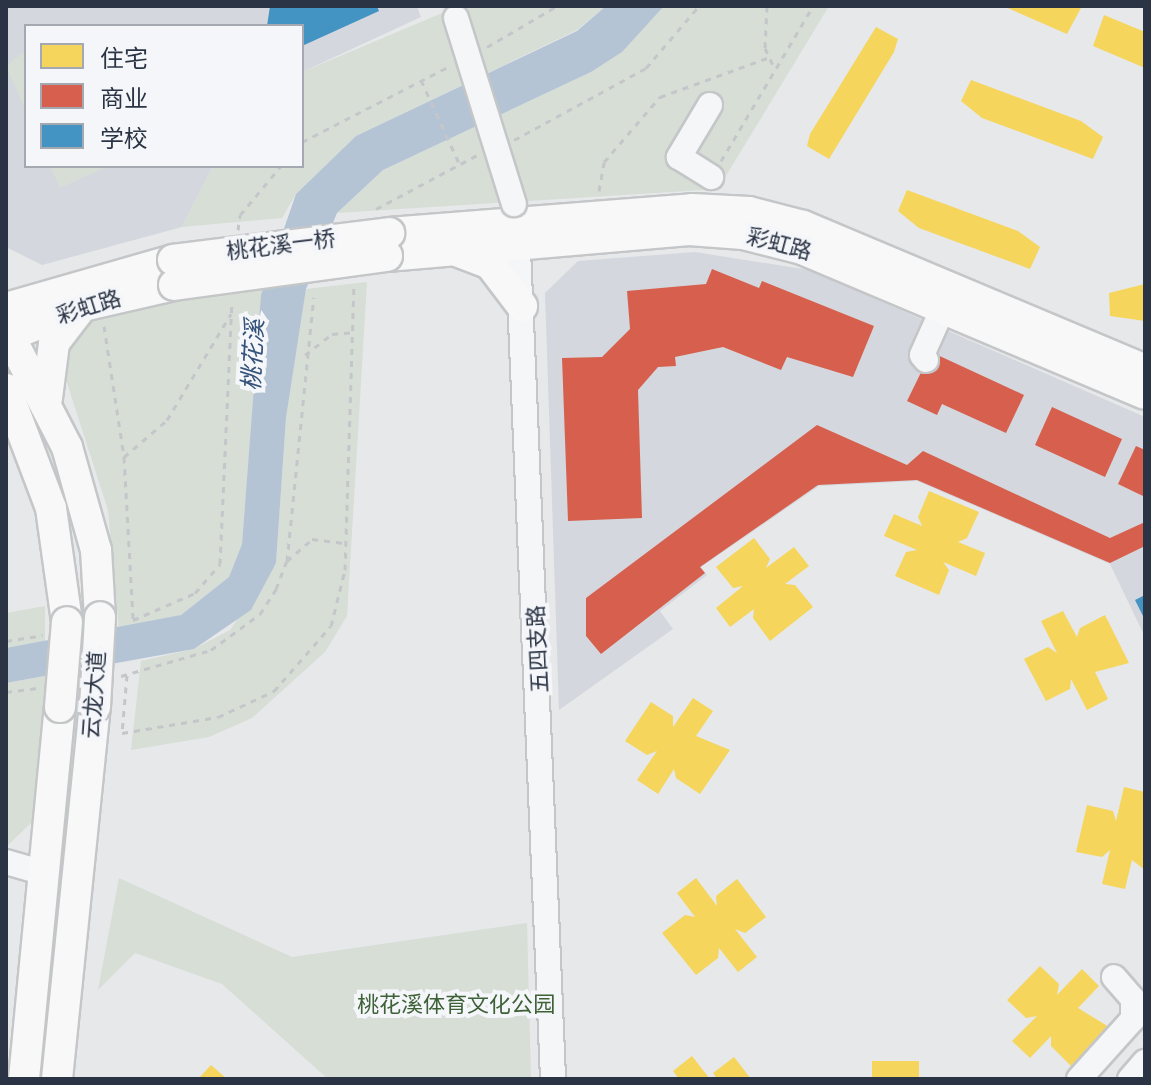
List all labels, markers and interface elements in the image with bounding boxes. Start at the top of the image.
legend [24,24,304,168]
text: 住宅 [100,45,148,74]
text: 商业 [100,85,148,114]
text: 学校 [100,125,148,154]
street label: 彩虹路 [744,224,814,266]
street label: 桃花溪一桥 [225,226,337,266]
street label: 彩虹路 [54,286,124,330]
water label: 桃花溪 [238,318,270,392]
street label: 五四支路 [524,604,554,694]
street label: 云龙大道 [79,650,111,740]
park label: 桃花溪体育文化公园 [357,993,555,1019]

